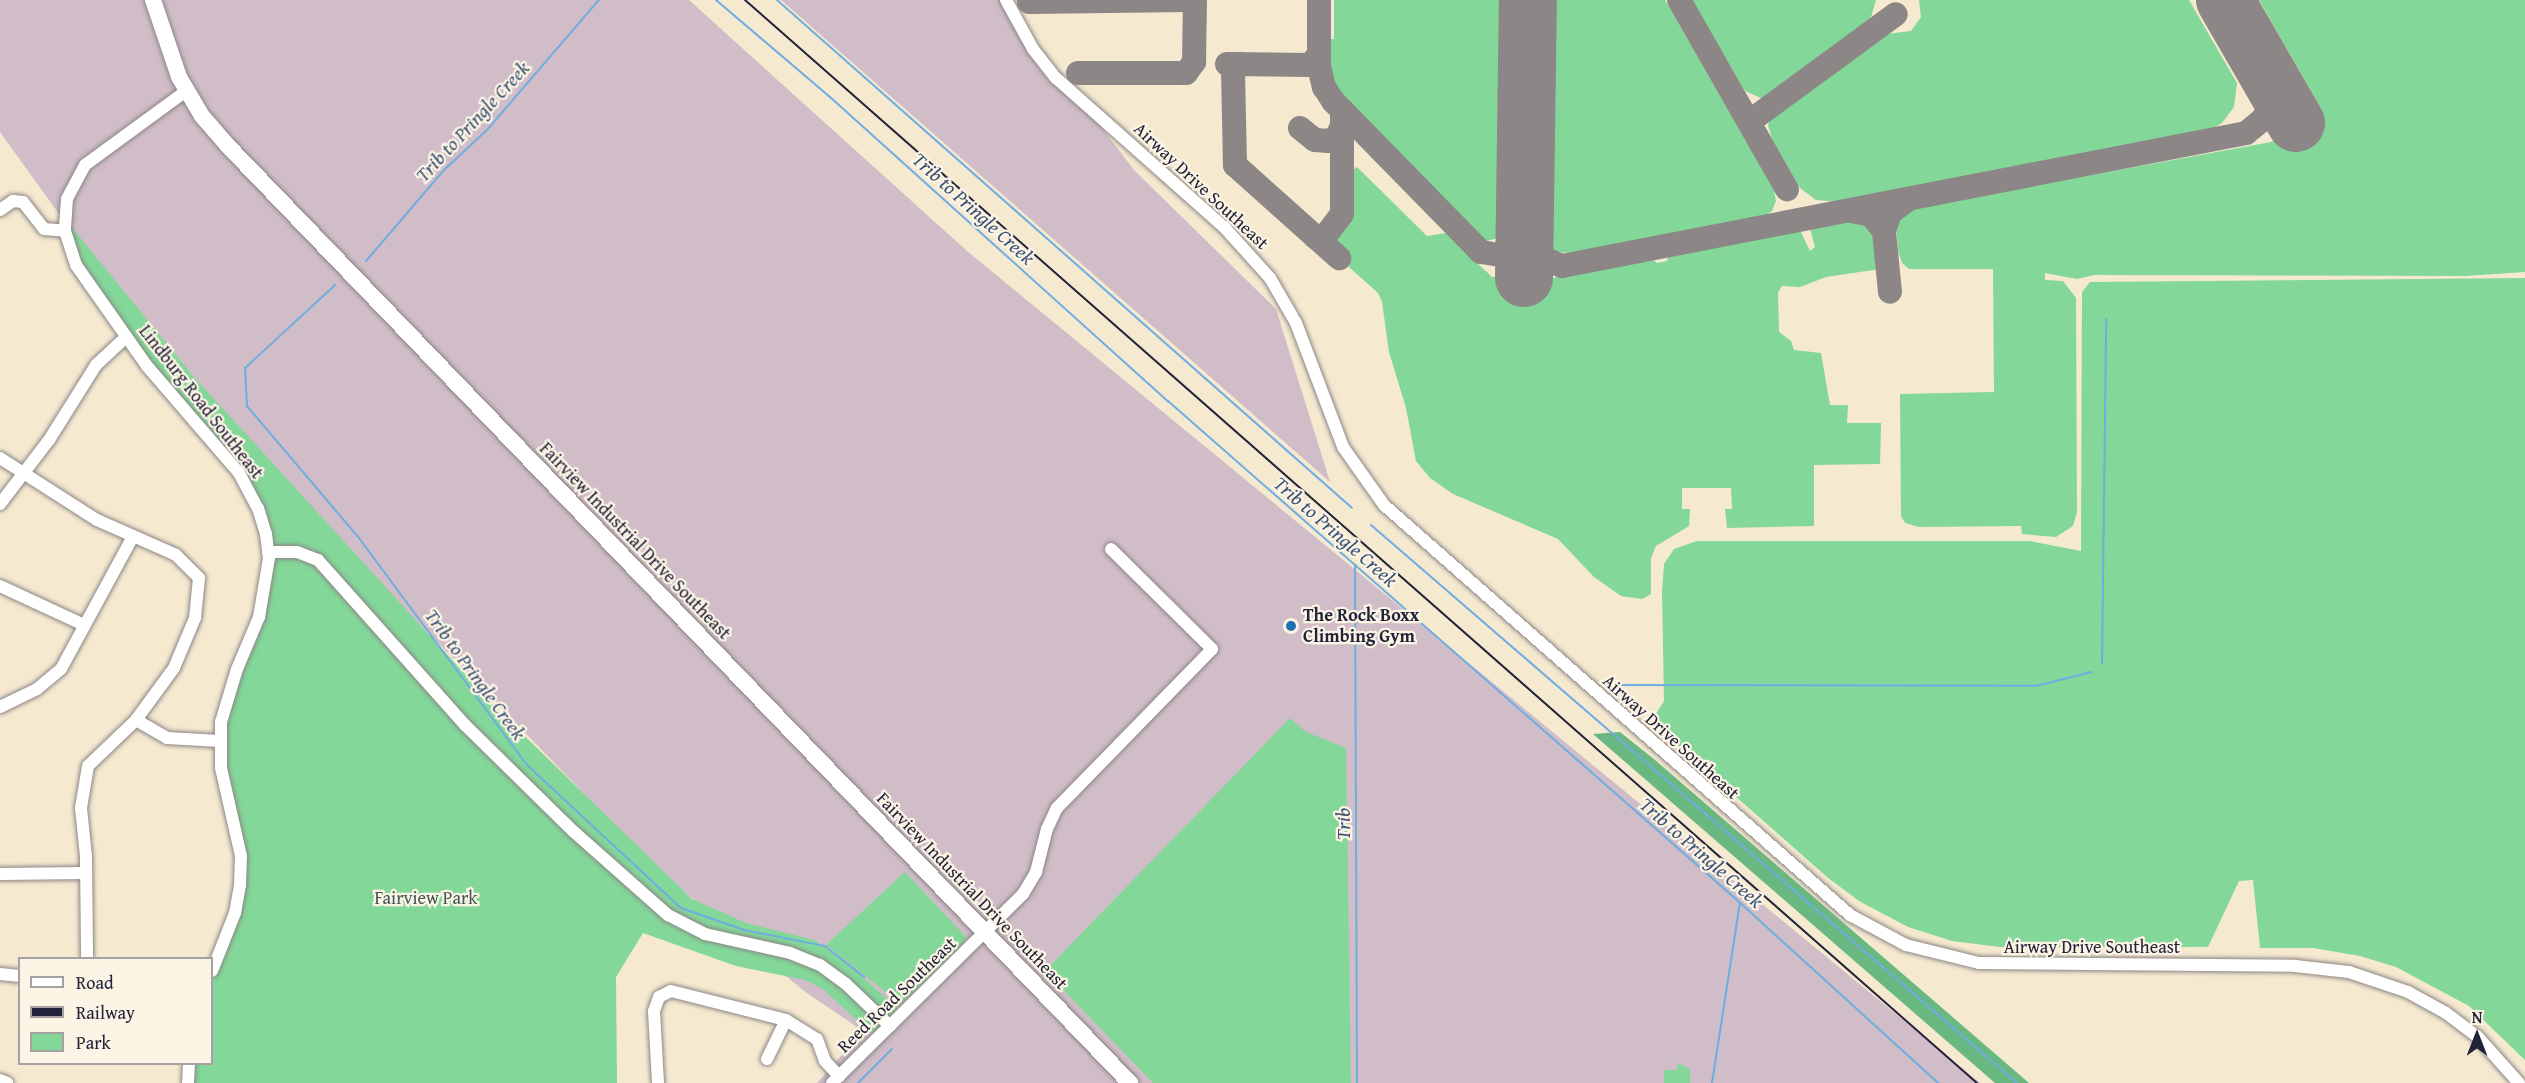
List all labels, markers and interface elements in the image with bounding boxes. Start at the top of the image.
water label: Trib to Pringle Creek [410,56,534,186]
street label: Airway Drive Southeast [1129,118,1273,254]
water label: Trib to Pringle Creek [908,147,1040,269]
street label: Lindburg Road Southeast [134,321,268,483]
street label: Fairview Industrial Drive Southeast [535,438,735,644]
water label: Trib to Pringle Creek [1269,471,1403,591]
water label: Trib to Pringle Creek [420,604,532,744]
place label: The Rock Boxx Climbing Gym [1303,605,1419,648]
marker: The Rock Boxx Climbing Gym [1284,619,1298,633]
street label: Airway Drive Southeast [1598,670,1744,804]
street label: Fairview Industrial Drive Southeast [872,788,1072,994]
water label: Trib to Pringle Creek [1635,792,1769,912]
water label: Trib [1330,808,1354,840]
park label: Fairview Park [374,887,478,909]
street label: Reed Road Southeast [833,933,961,1057]
street label: Airway Drive Southeast [2004,936,2180,958]
legend [18,957,213,1065]
text: Road [76,969,114,996]
text: Railway [76,999,135,1026]
north arrow [2447,1005,2507,1065]
text: N [2472,1005,2482,1029]
text: Park [76,1029,111,1056]

